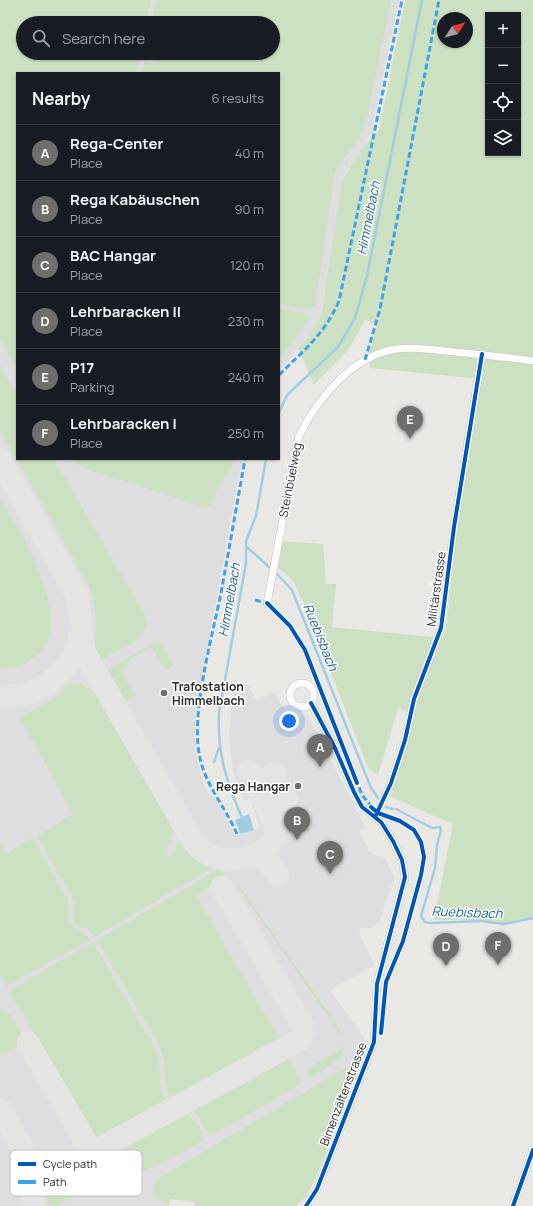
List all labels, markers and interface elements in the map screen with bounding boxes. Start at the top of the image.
north arrow [437,12,473,48]
map controls [485,12,521,156]
button: + [485,12,521,48]
search box [16,16,280,60]
icon: search [30,27,52,49]
text: Search here [62,28,145,49]
button: − [485,48,521,84]
button: locate [485,84,521,120]
text: Nearby [32,87,90,110]
text: 6 results [212,89,264,107]
button: layers [485,120,521,156]
text: Rega-Center [70,133,163,154]
text: A [41,144,49,162]
text: 40 m [235,144,264,162]
text: Place [70,154,103,172]
water label: Himmelbach [352,179,384,256]
text: Rega Kabäuschen [70,189,200,210]
text: B [41,200,49,218]
text: 90 m [234,200,264,218]
text: Place [70,210,103,228]
text: BAC Hangar [70,245,156,266]
text: C [40,256,50,274]
text: 120 m [230,256,264,274]
text: Place [70,266,103,284]
text: Lehrbaracken II [70,301,181,322]
text: D [40,312,50,330]
text: 230 m [228,312,264,330]
text: Place [70,322,103,340]
text: P17 [70,357,94,378]
text: E [41,368,49,386]
text: 240 m [228,368,264,386]
text: Parking [70,378,114,396]
pin: E [397,406,423,439]
text: Lehrbaracken I [70,413,177,434]
text: F [42,424,48,442]
text: 250 m [228,424,264,442]
text: Place [70,434,103,452]
street label: Steinbüelweg [274,441,306,519]
street label: Militärstrasse [422,550,450,628]
water label: Himmelbach [214,561,245,638]
water label: Ruebisbach [299,601,343,674]
place label: Trafostation Himmelbach [172,678,245,709]
marker: Trafostation Himmelbach [159,688,169,698]
your location [279,711,299,731]
pin: A [307,734,333,767]
place label: Rega Hangar [216,778,290,795]
marker: Rega Hangar [293,781,303,791]
pin: B [284,807,310,840]
pin: C [317,841,343,874]
water label: Ruebisbach [431,902,504,922]
pin: F [485,932,511,965]
pin: D [433,933,459,966]
street label: Bimenzältenstrasse [315,1040,371,1148]
legend [10,1150,142,1196]
text: Cycle path [43,1156,97,1171]
text: Path [43,1174,66,1189]

